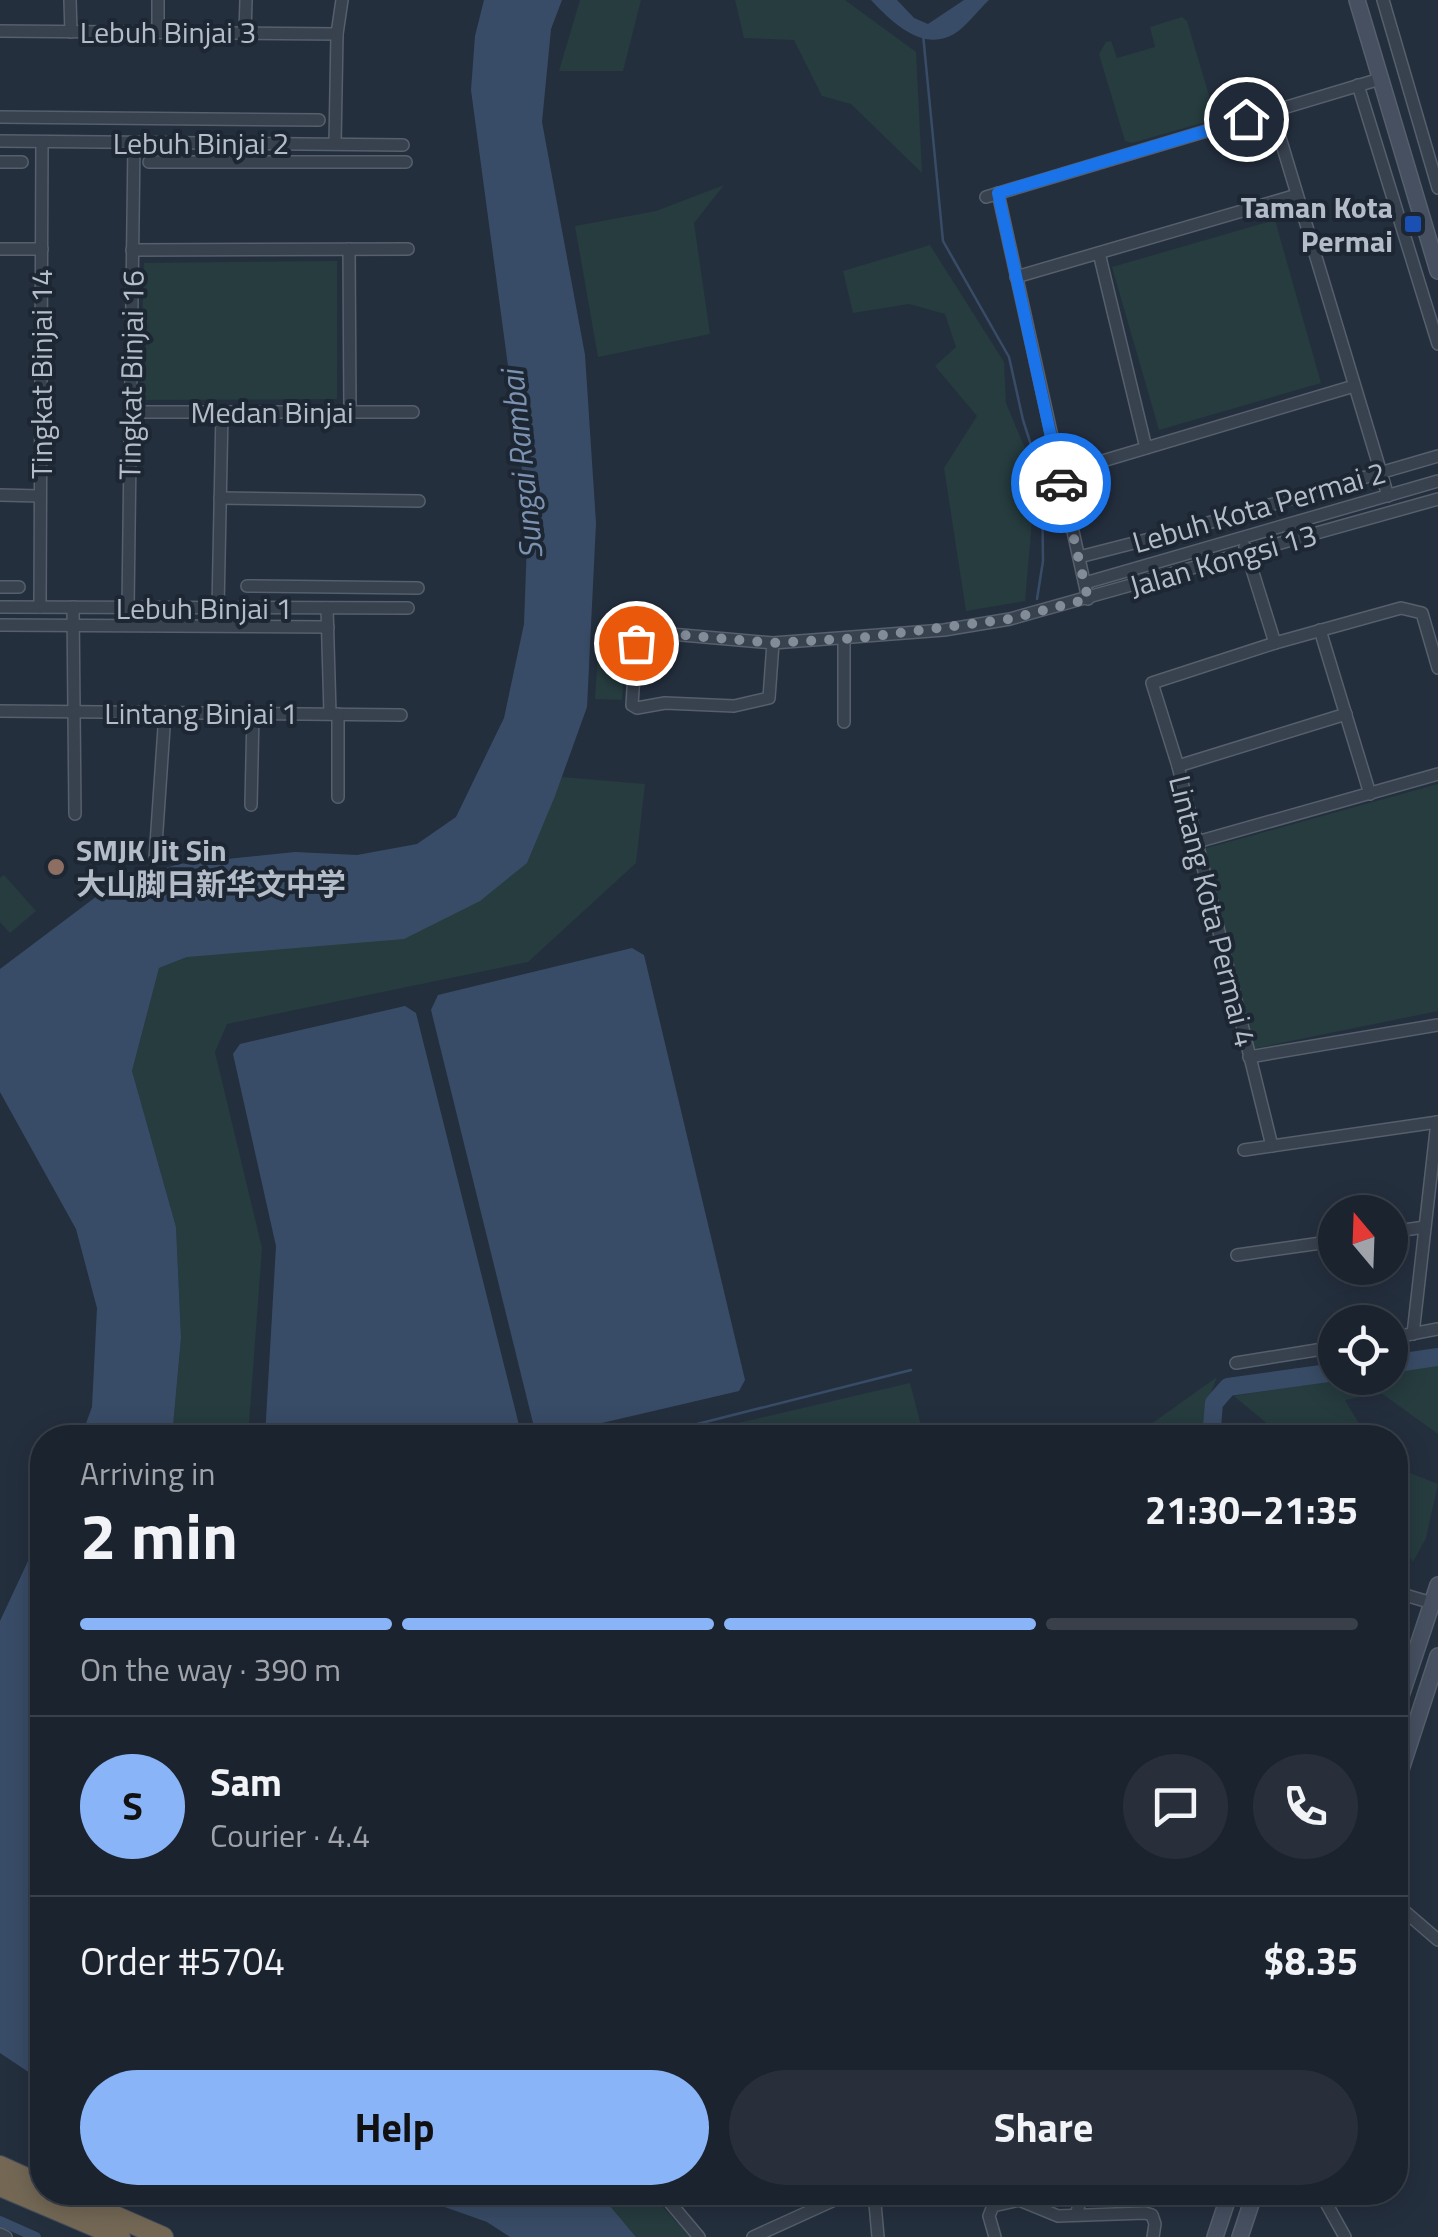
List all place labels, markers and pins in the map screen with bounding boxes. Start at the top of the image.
pin [1204,77,1289,162]
place label: Taman Kota Permai [1241,184,1393,264]
marker: Taman Kota Permai [1402,213,1424,235]
pin [594,601,679,686]
place label: SMJK Jit Sin 大山脚日新华文中学 [76,827,346,907]
marker: SMJK Jit Sin 大山脚日新华文中学 [45,856,67,878]

